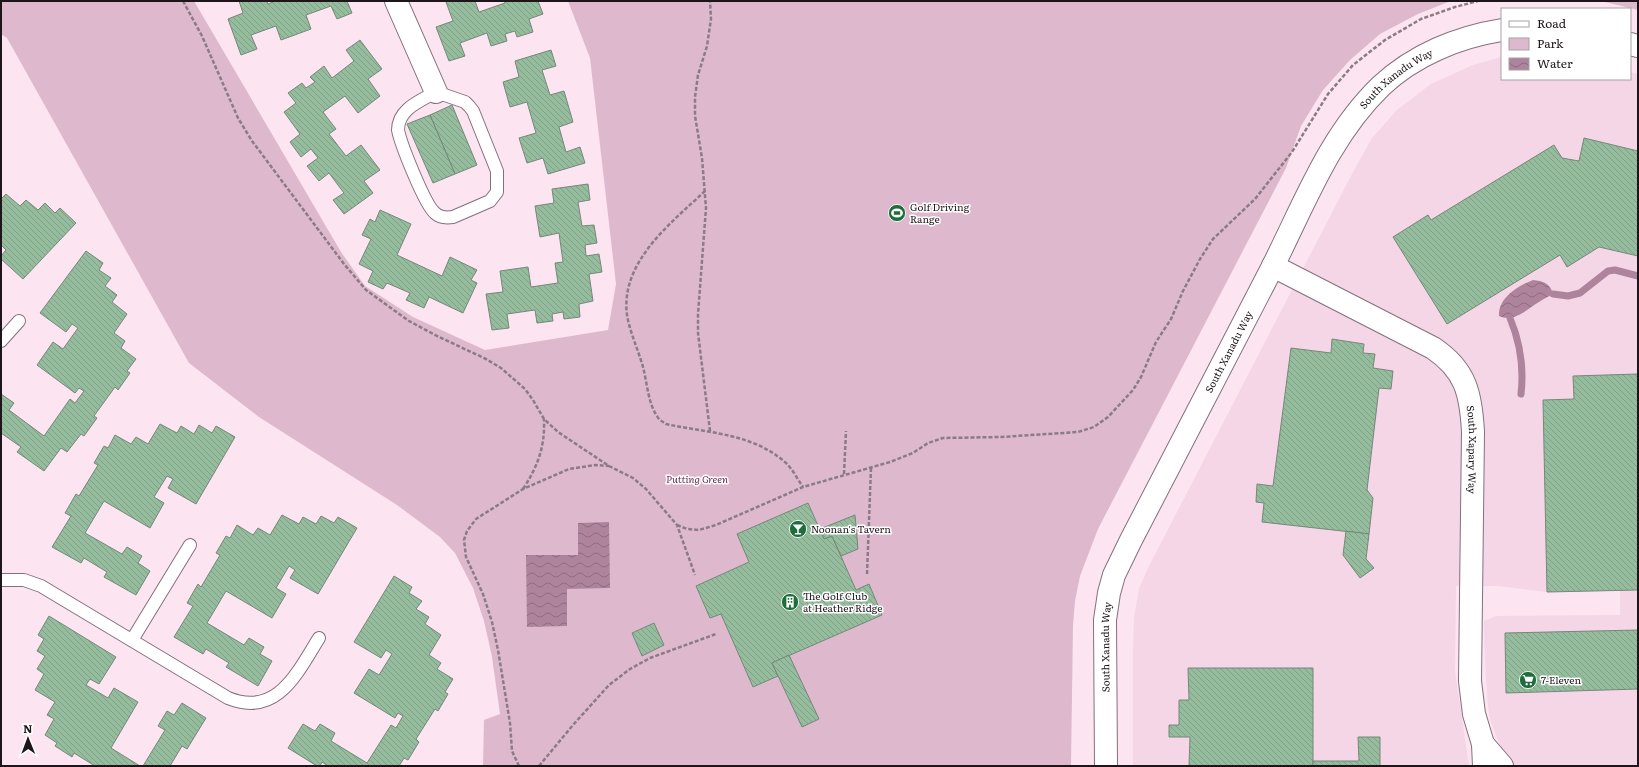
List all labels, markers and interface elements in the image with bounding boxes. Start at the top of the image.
legend [1501,8,1631,80]
text: Road [1537,14,1567,32]
text: Park [1537,34,1564,52]
street label: South Xanadu Way [1355,44,1435,112]
text: Water [1537,54,1573,72]
place label: Golf Driving Range [910,199,970,226]
sports icon: Golf Driving Range [887,203,907,223]
street label: South Xanadu Way [1201,308,1256,395]
street label: South Xapary Way [1464,404,1481,494]
park label: Putting Green [666,471,728,486]
bar icon: Noonan's Tavern [788,519,808,539]
place label: Noonan's Tavern [811,521,891,536]
place label: The Golf Club at Heather Ridge [803,588,882,615]
building icon: The Golf Club at Heather Ridge [780,592,800,612]
street label: South Xanadu Way [1097,600,1115,692]
supermarket icon: 7-Eleven [1518,670,1538,690]
place label: 7-Eleven [1541,672,1581,687]
north arrow [8,719,48,759]
text: N [23,720,33,736]

